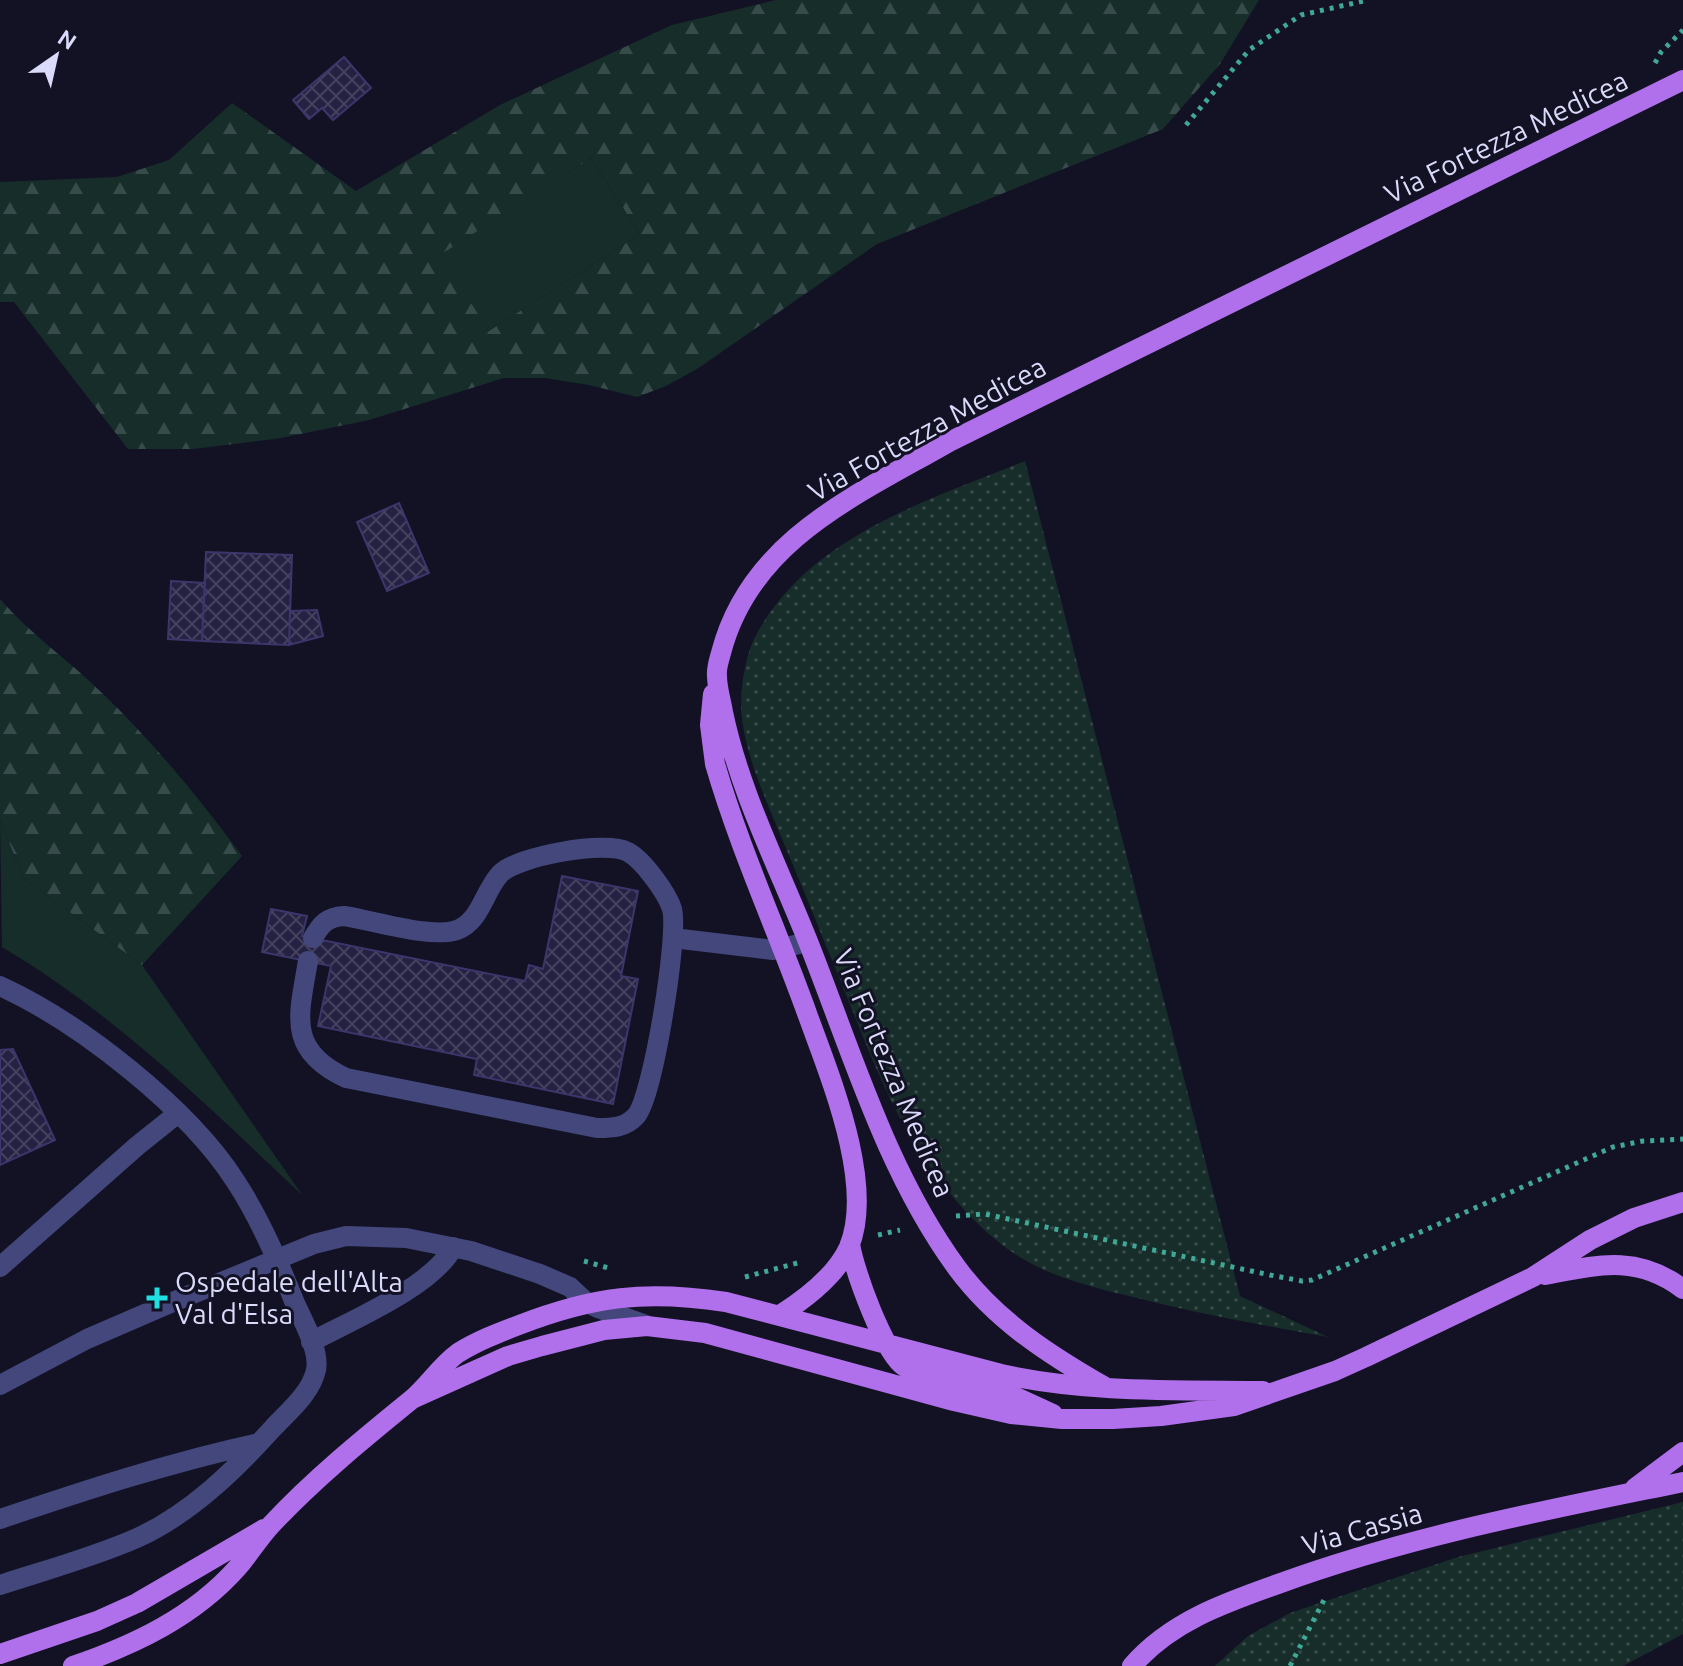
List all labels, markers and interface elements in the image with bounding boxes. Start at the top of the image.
north arrow [16,16,96,96]
text: N [54,24,81,54]
street label: Via Fortezza Medicea [1379,64,1632,209]
street label: Via Fortezza Medicea [803,350,1051,507]
street label: Via Fortezza Medicea [828,944,961,1202]
place label: Ospedale dell'Alta Val d'Elsa [175,1266,403,1329]
marker: Ospedale dell'Alta Val d'Elsa [146,1287,168,1309]
street label: Via Cassia [1298,1497,1425,1560]

